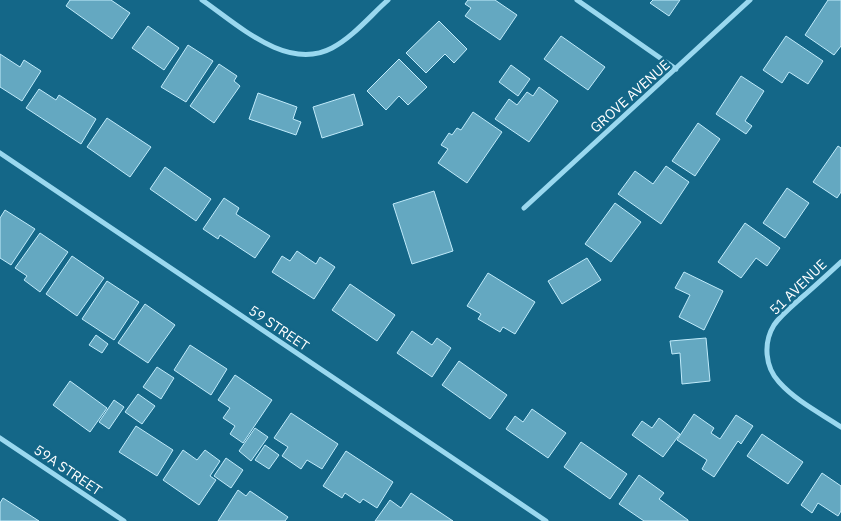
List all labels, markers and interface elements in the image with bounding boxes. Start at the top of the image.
street label: GROVE AVENUE [586,56,674,136]
street label: 51 AVENUE [766,255,830,319]
street label: 59 STREET [245,301,313,355]
street label: 59A STREET [30,441,106,499]

